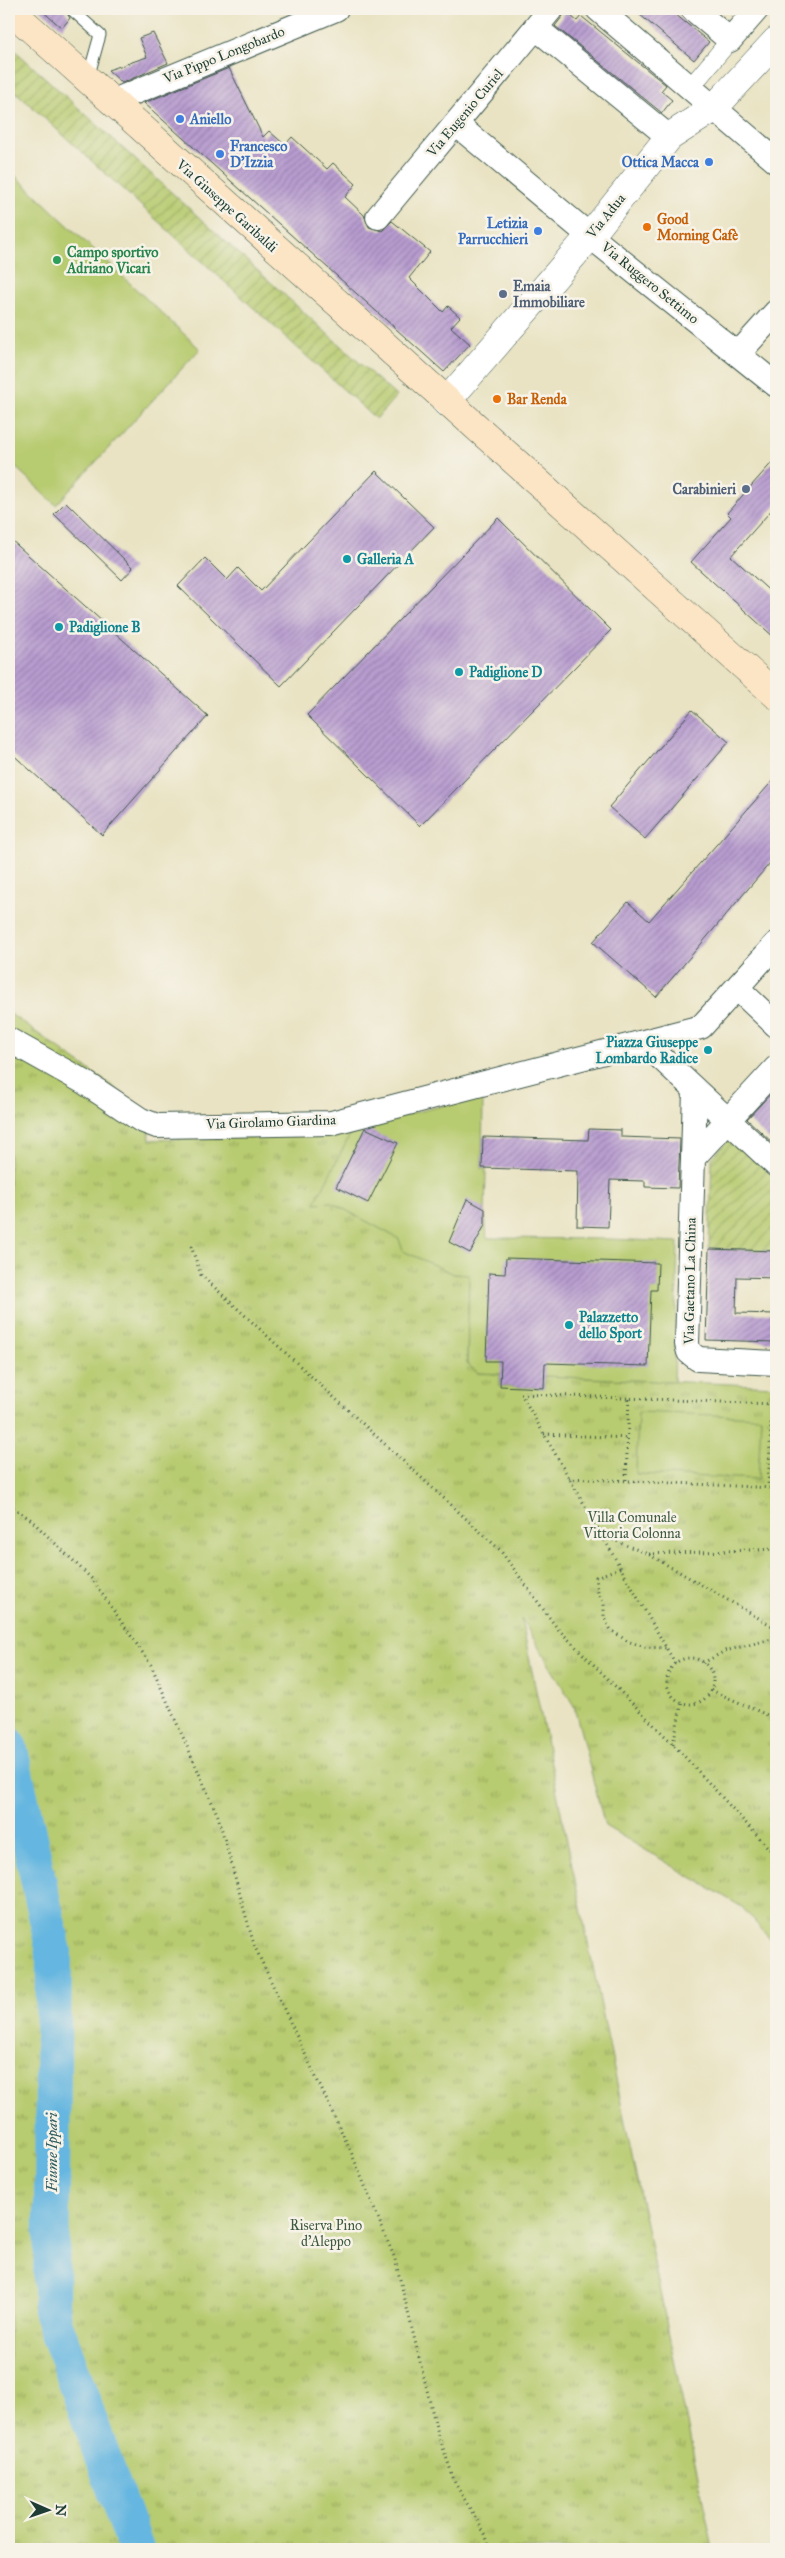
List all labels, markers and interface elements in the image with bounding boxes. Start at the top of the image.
street label: Via Pippo Longobardo [160,23,287,87]
street label: Via Eugenio Curiel [423,65,507,161]
place label: Aniello [189,111,231,128]
marker: Aniello [174,113,186,125]
place label: Francesco D'Izzia [230,138,287,171]
marker: Francesco D'Izzia [214,148,226,160]
place label: Ottica Macca [622,154,700,171]
street label: Via Giuseppe Garibaldi [172,155,281,256]
marker: Ottica Macca [703,156,715,168]
street label: Via Adua [582,190,629,242]
place label: Good Morning Cafè [657,211,738,245]
place label: Letizia Parrucchieri [458,215,529,248]
marker: Good Morning Cafè [641,221,653,233]
marker: Letizia Parrucchieri [532,225,544,237]
street label: Via Ruggero Settimo [597,238,702,328]
place label: Campo sportivo Adriano Vicari [66,244,158,277]
marker: Campo sportivo Adriano Vicari [51,254,63,266]
place label: Emaia Immobiliare [513,278,585,311]
marker: Emaia Immobiliare [497,288,509,300]
place label: Bar Renda [507,391,568,408]
marker: Bar Renda [491,393,503,405]
place label: Carabinieri [672,481,736,498]
marker: Carabinieri [740,483,752,495]
place label: Galleria A [357,551,415,568]
marker: Galleria A [341,553,353,565]
place label: Padiglione B [69,619,140,637]
marker: Padiglione B [53,621,65,633]
place label: Padiglione D [469,664,542,682]
marker: Padiglione D [453,666,465,678]
place label: Piazza Giuseppe Lombardo Radice [595,1034,698,1067]
marker: Piazza Giuseppe Lombardo Radice [702,1044,714,1056]
street label: Via Girolamo Giardina [205,1111,336,1133]
street label: Via Gaetano La China [680,1217,700,1346]
place label: Palazzetto dello Sport [579,1309,642,1343]
marker: Palazzetto dello Sport [563,1319,575,1331]
park label: Villa Comunale Vittoria Colonna [582,1509,681,1542]
water label: Fiume Ippari [43,2112,62,2193]
park label: Riserva Pino d'Aleppo [290,2217,362,2250]
north arrow [22,2486,72,2536]
text: N [52,2504,69,2517]

